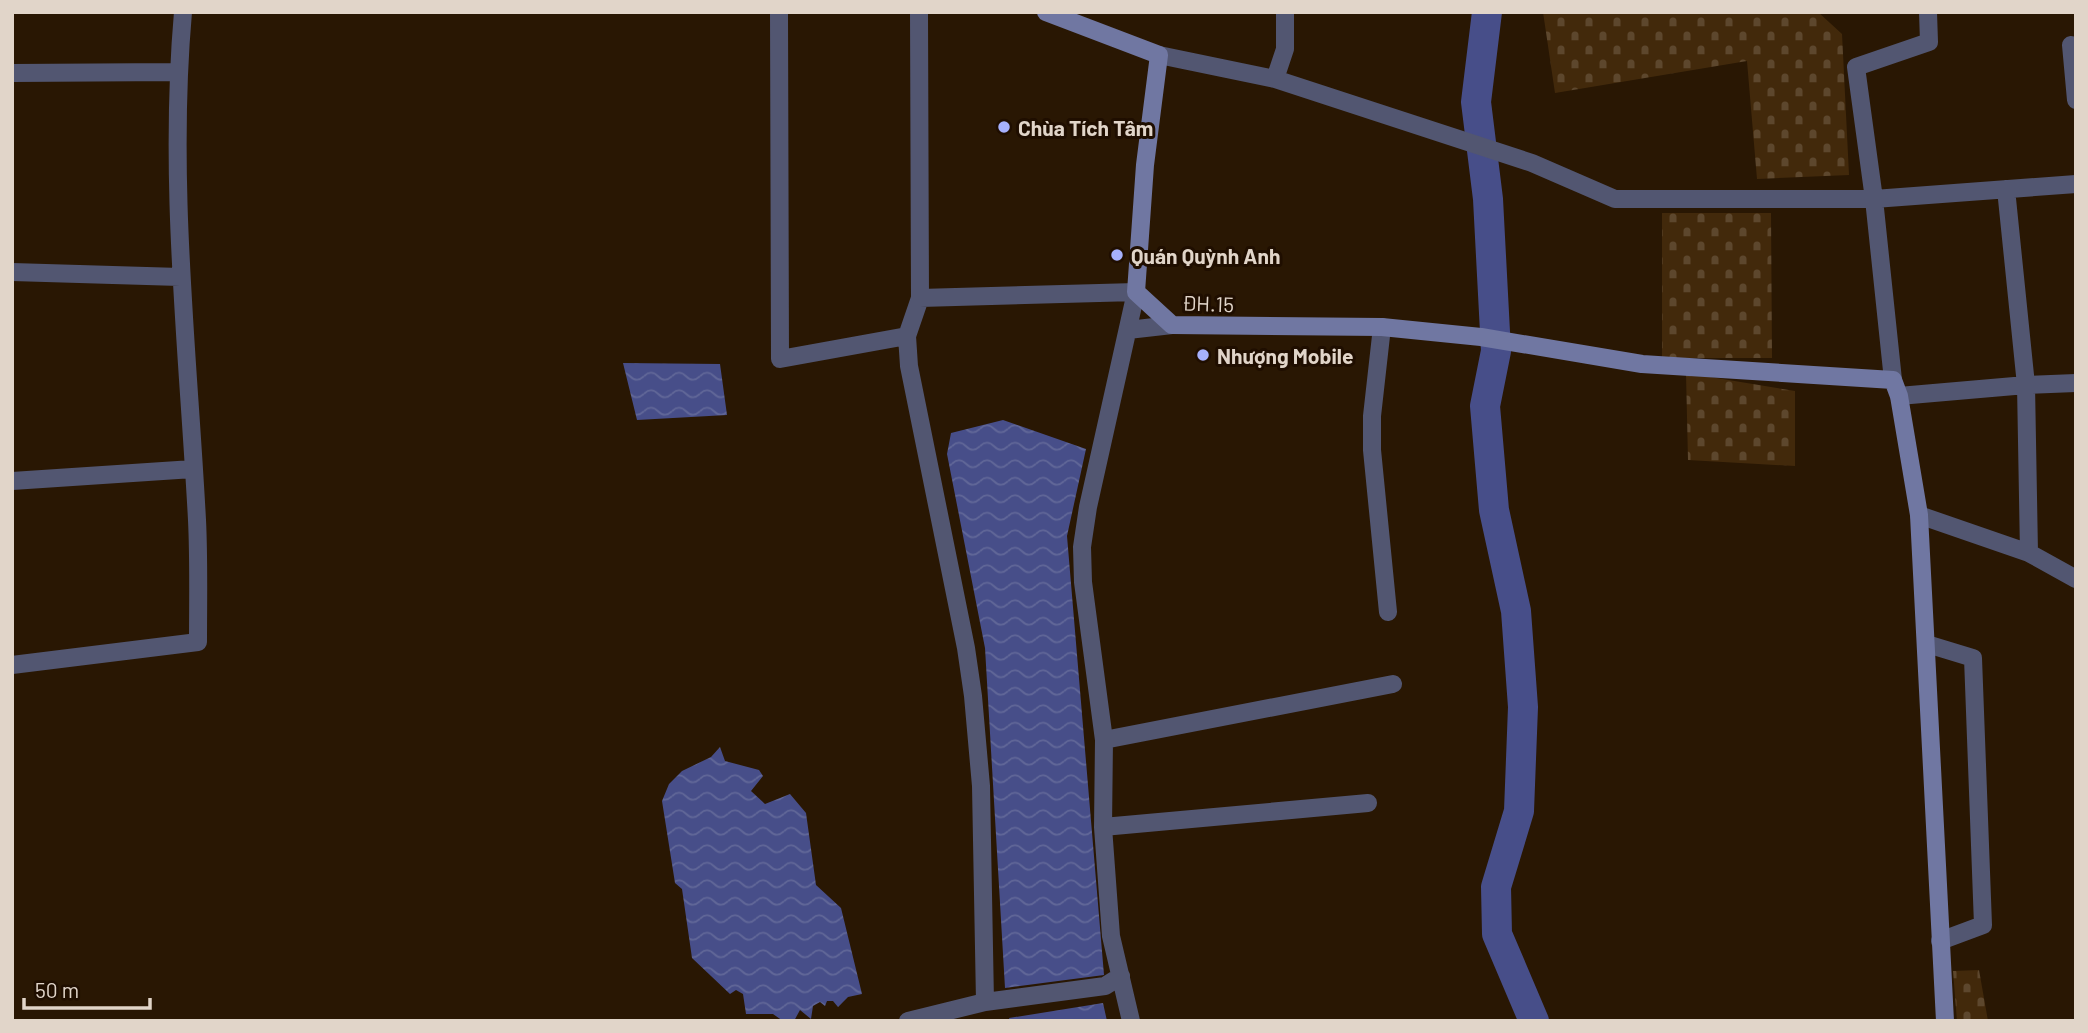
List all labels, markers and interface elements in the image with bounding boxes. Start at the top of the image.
place label: Chùa Tích Tâm [1018,115,1153,140]
marker: Chùa Tích Tâm [996,119,1012,135]
place label: Quán Quỳnh Anh [1131,243,1280,268]
marker: Quán Quỳnh Anh [1109,247,1125,263]
street label: ĐH.15 [1182,290,1234,316]
place label: Nhượng Mobile [1217,343,1353,368]
marker: Nhượng Mobile [1195,347,1211,363]
scale bar [24,967,150,1011]
text: 50 m [35,977,79,1002]

